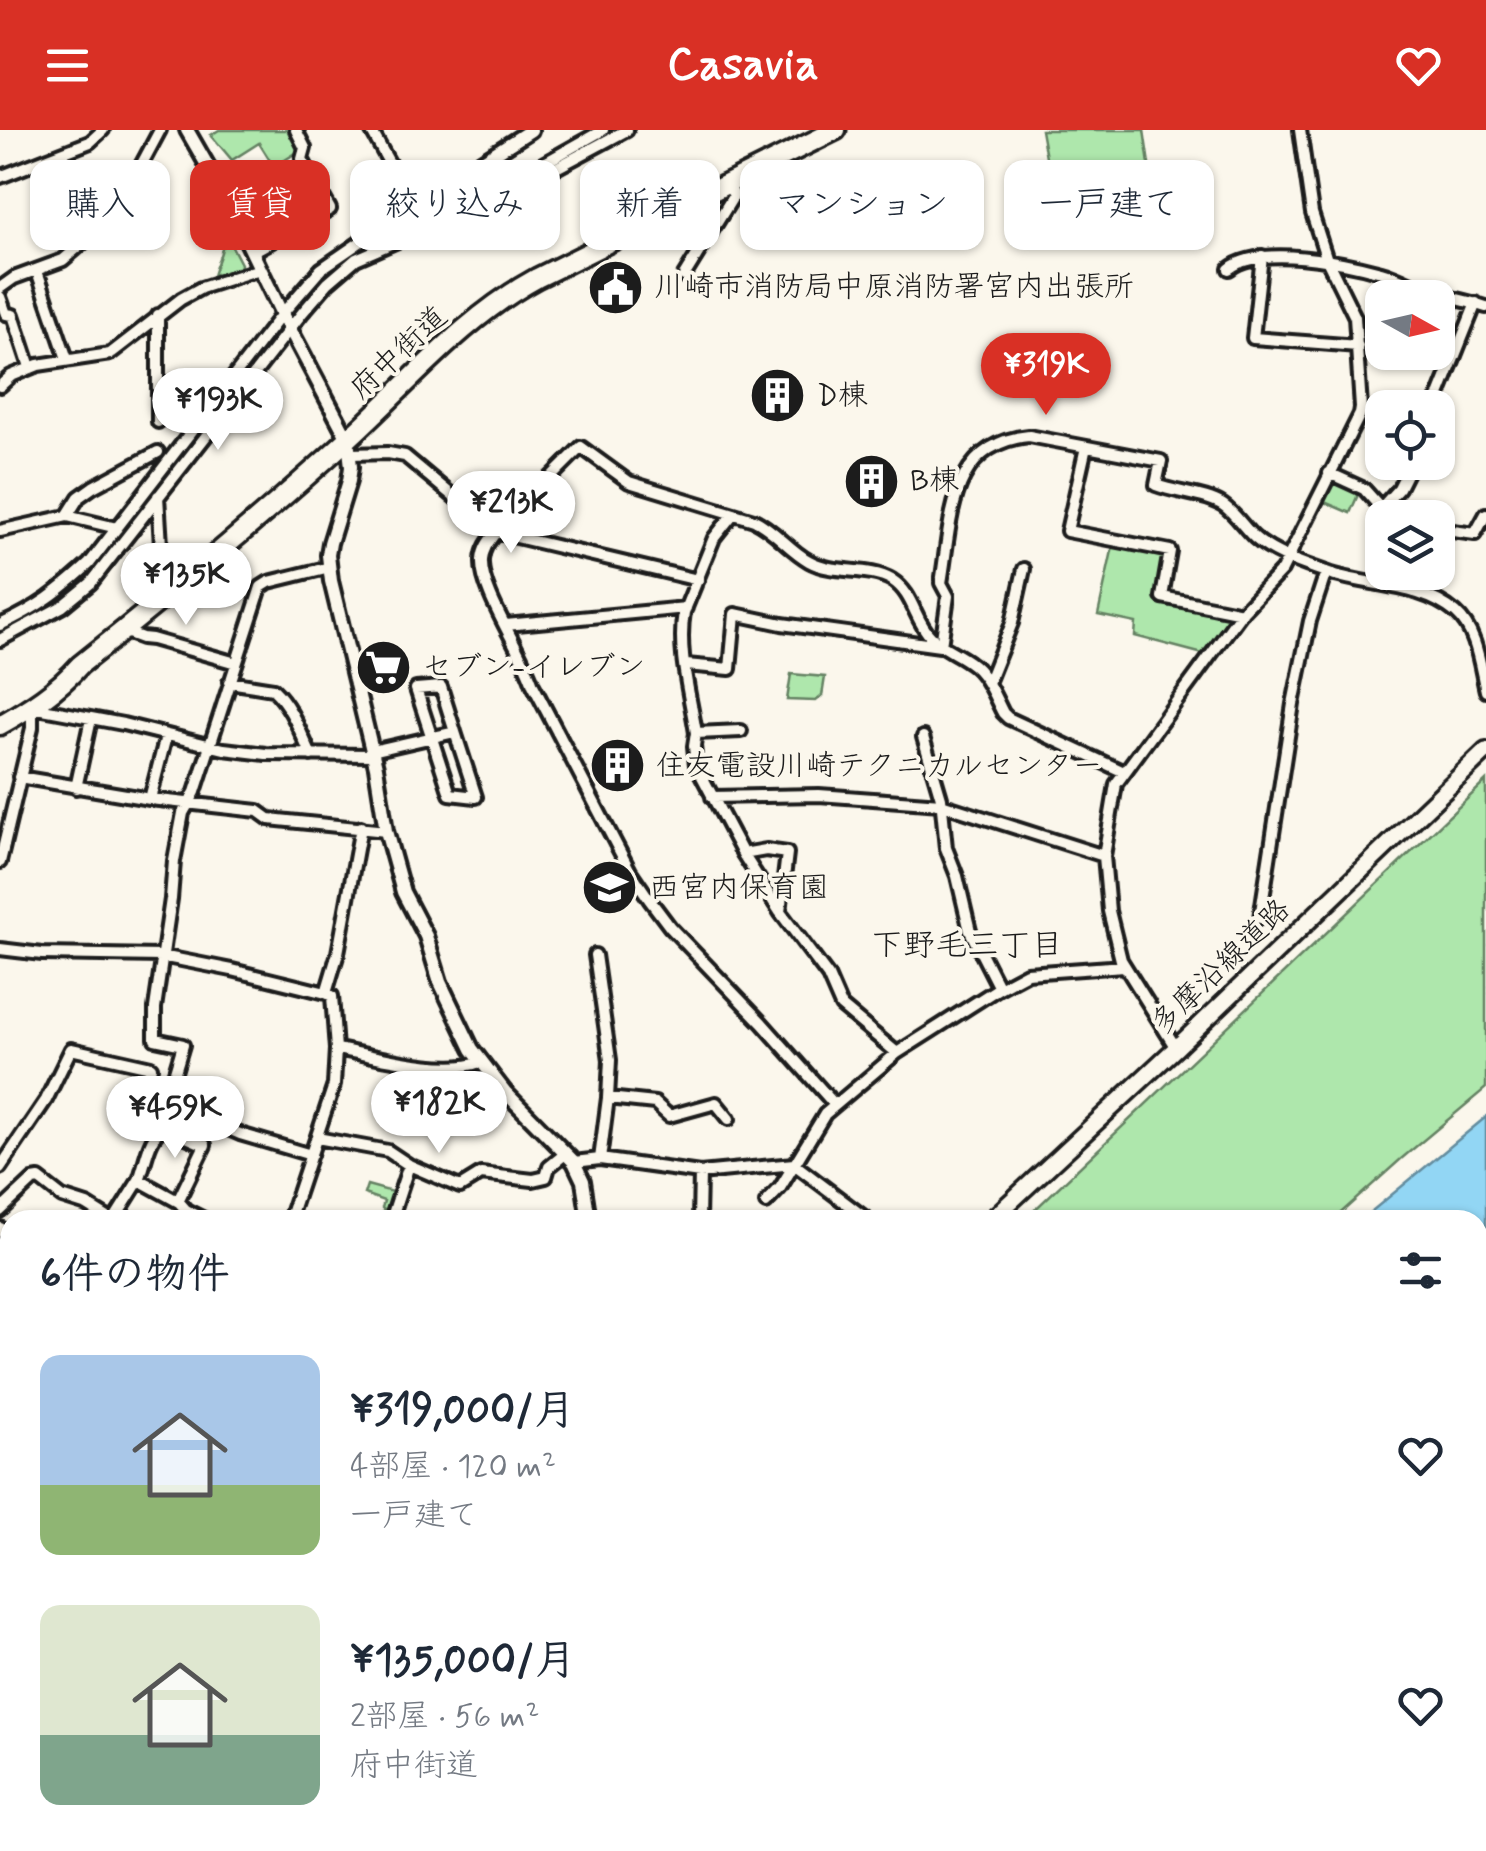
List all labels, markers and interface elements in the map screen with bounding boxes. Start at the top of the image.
text: Casavia [667,36,819,95]
icon: menu [40,38,95,93]
icon: heart [1391,38,1446,93]
chip: 購入 [30,160,170,250]
chip: 賃貸 [190,160,330,250]
chip: 絞り込み [350,160,560,250]
chip: 新着 [580,160,720,250]
chip: マンション [740,160,984,250]
chip: 一戸建て [1004,160,1214,250]
public building icon: 川崎市消防局中原消防署宮内出張所 [585,257,645,317]
place label: 川崎市消防局中原消防署宮内出張所 [654,268,1134,307]
north arrow [1365,280,1455,370]
map controls [1365,280,1455,590]
street label: 府中街道 [342,298,456,408]
pin: ¥319K [976,333,1116,418]
text: ¥319K [1003,344,1089,386]
building icon: D棟 [748,366,808,426]
pin: ¥193K [148,368,288,453]
place label: D棟 [817,377,868,416]
text: ¥193K [174,379,262,421]
button: locate [1365,390,1455,480]
building icon: B棟 [841,451,901,511]
place label: B棟 [910,462,959,501]
pin: ¥213K [441,471,581,556]
text: ¥213K [469,482,553,524]
button: layers [1365,500,1455,590]
pin: ¥135K [116,543,256,628]
text: ¥135K [143,554,229,596]
supermarket icon: セブン-イレブン [353,637,413,697]
place label: セブン-イレブン [422,648,645,687]
building icon: 住友電設川崎テクニカルセンター [587,736,647,796]
place label: 住友電設川崎テクニカルセンター [656,747,1102,786]
school or university icon: 西宮内保育園 [580,858,640,918]
place label: 西宮内保育園 [649,869,829,908]
street label: 多摩沿線道路 [1143,890,1299,1044]
district label: 下野毛三丁目 [871,925,1063,967]
pin: ¥182K [369,1071,509,1156]
pin: ¥459K [105,1076,245,1161]
text: ¥182K [393,1082,485,1124]
text: ¥459K [128,1087,222,1129]
icon: filters [1393,1243,1448,1298]
text: 6件の物件 [40,1248,230,1303]
text: ¥319,000/月 [350,1384,576,1439]
icon: home [120,1395,240,1515]
icon: heart [1393,1428,1448,1483]
text: 4部屋 · 120 m² [350,1446,556,1488]
text: 一戸建て [350,1495,478,1537]
text: ¥135,000/月 [350,1634,576,1689]
icon: home [120,1645,240,1765]
icon: heart [1393,1678,1448,1733]
text: 2部屋 · 56 m² [350,1696,539,1738]
text: 府中街道 [350,1745,478,1787]

